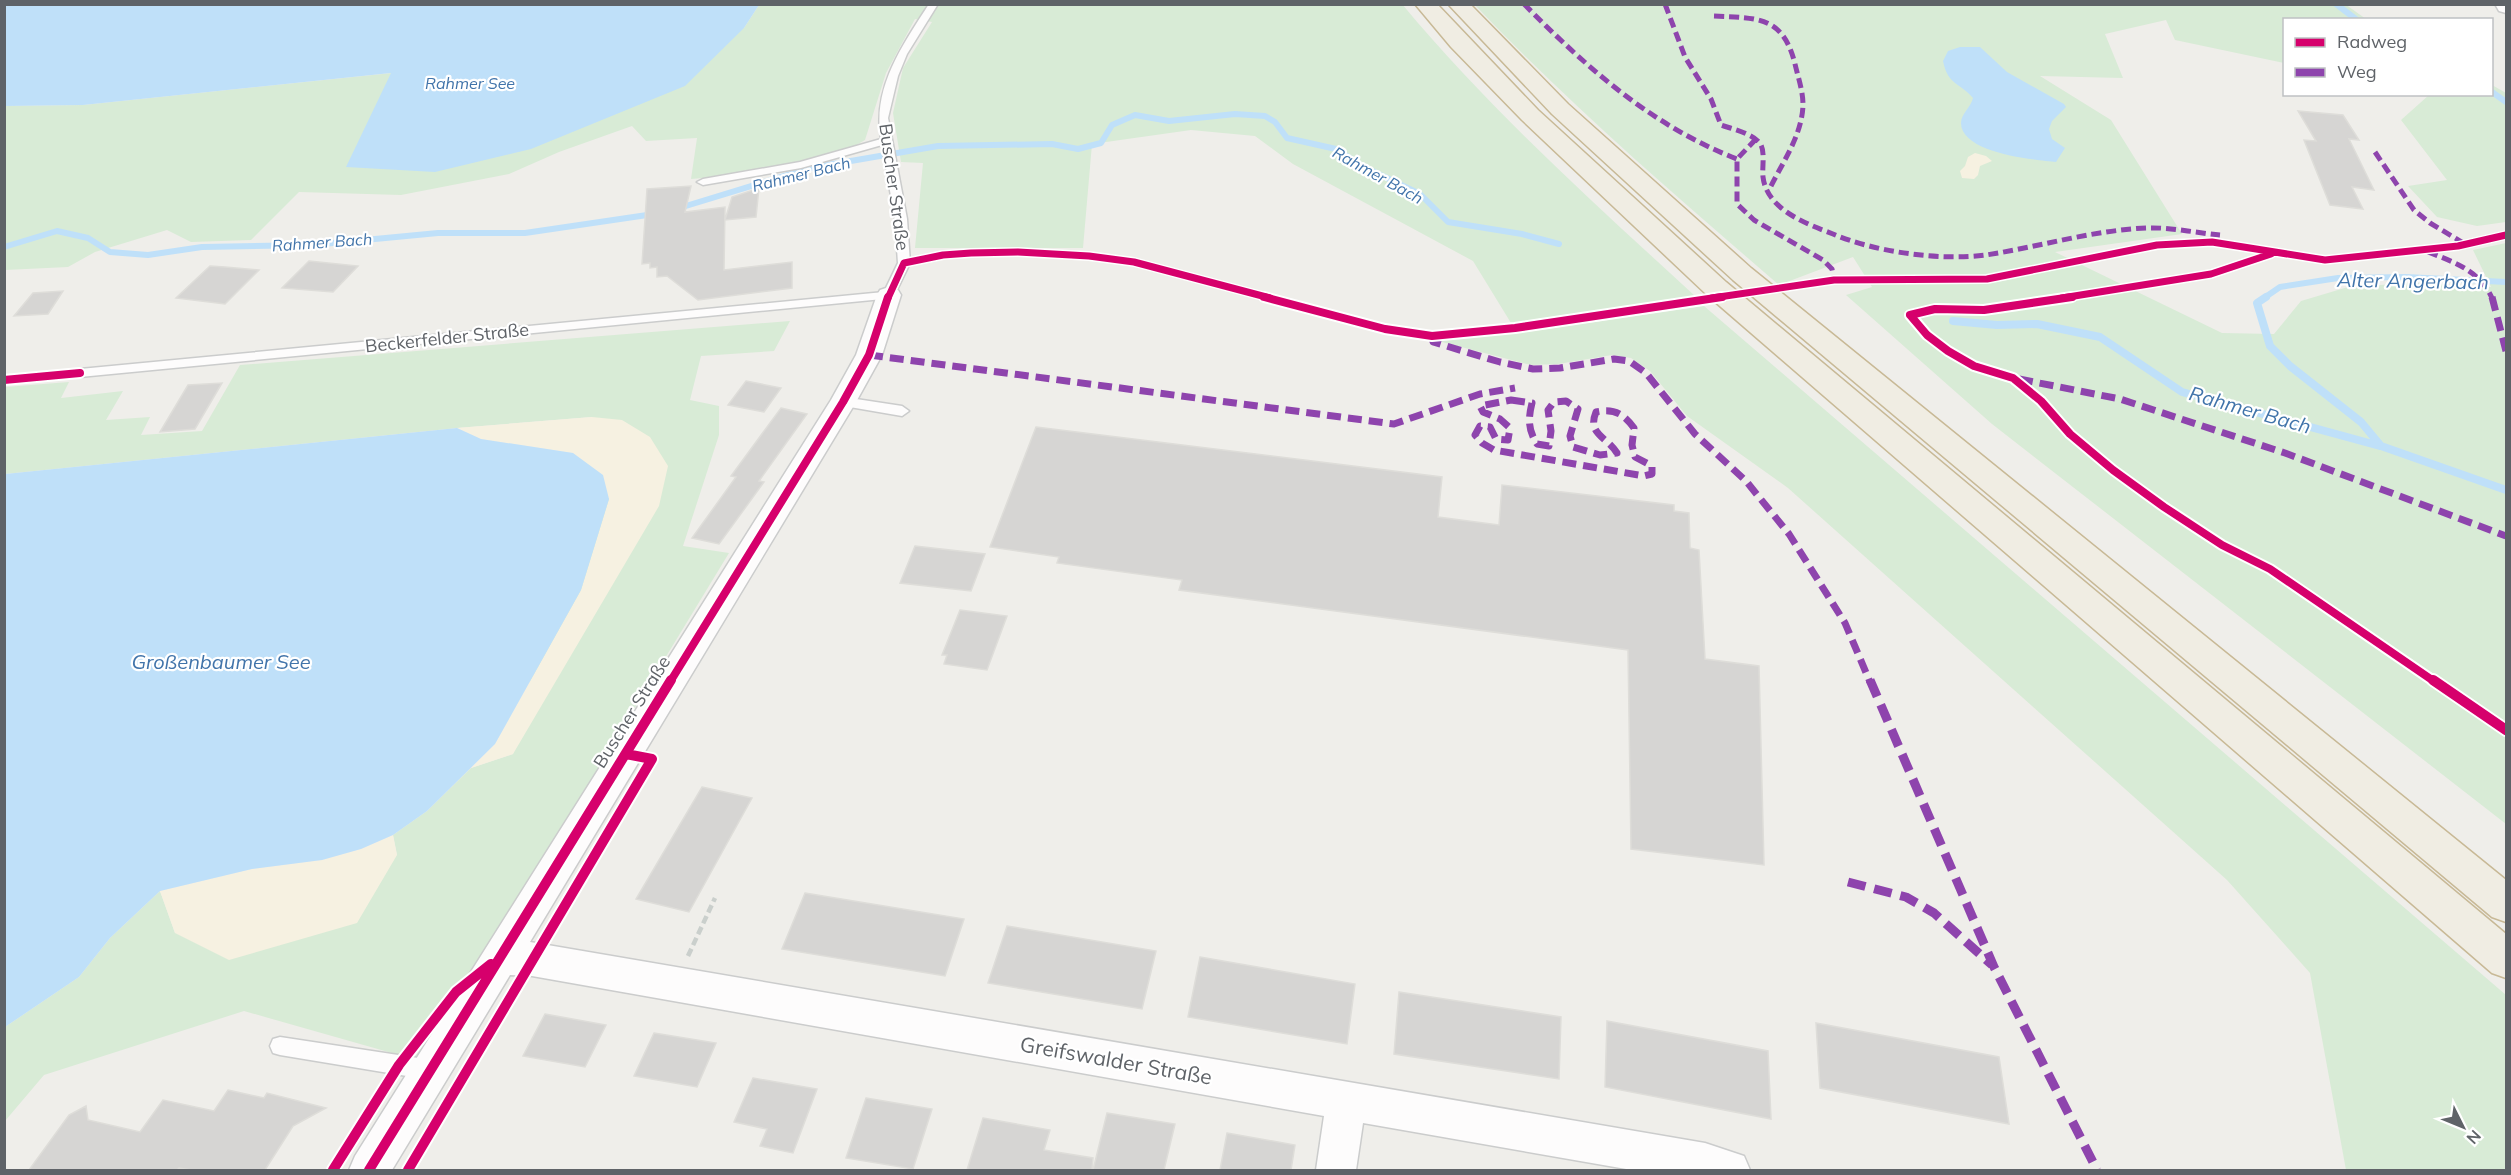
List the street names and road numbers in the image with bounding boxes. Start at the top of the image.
street label: Buscher Straße [874,122,915,252]
street label: Beckerfelder Straße [364,317,530,358]
street label: Buscher Straße [588,651,675,772]
street label: Greifswalder Straße [1018,1030,1214,1090]

